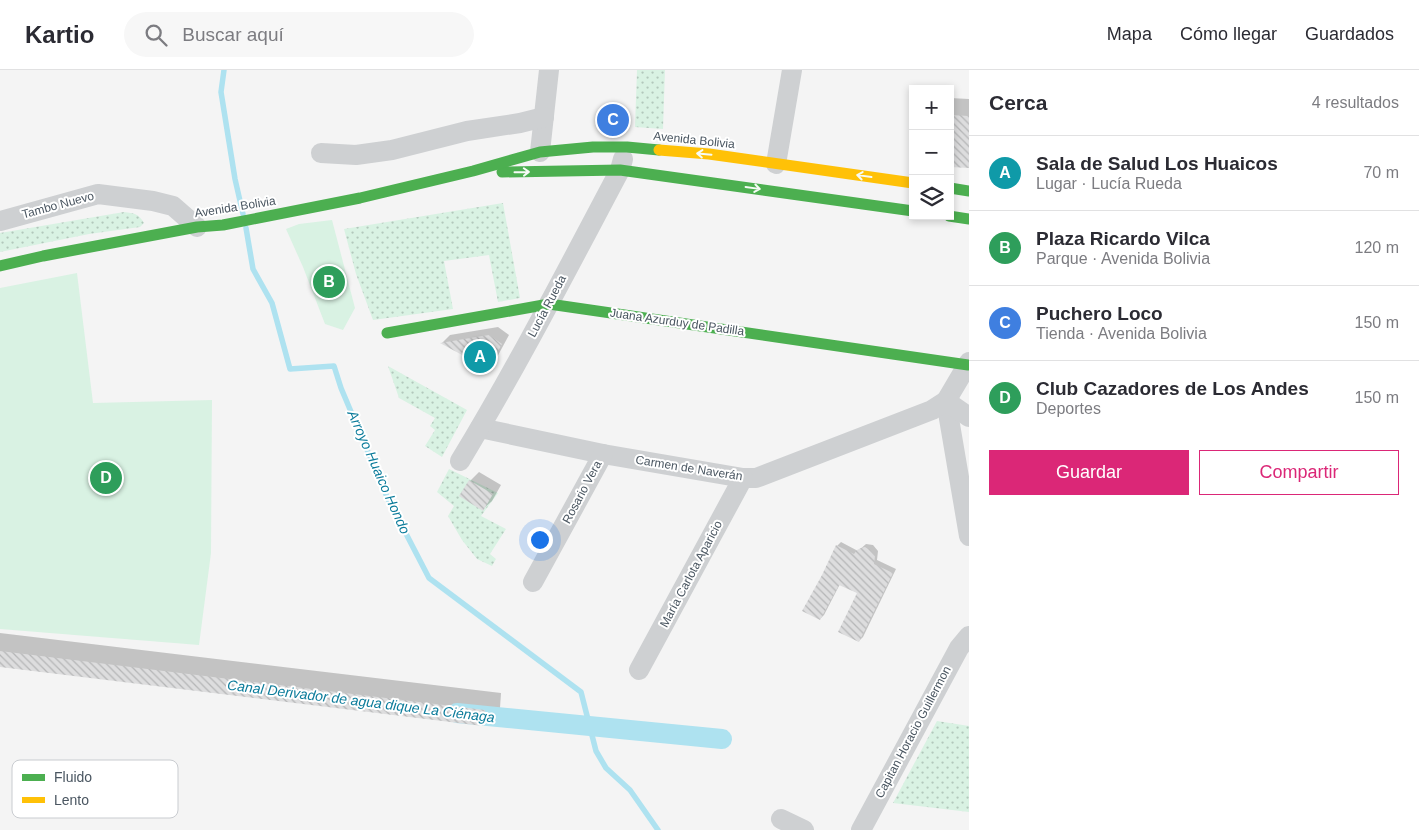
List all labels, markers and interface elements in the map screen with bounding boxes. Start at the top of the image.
search box [124,12,474,57]
text: Kartio [25,21,94,48]
icon: search [142,21,170,49]
text: Buscar aquí [182,24,284,45]
text: Mapa [1107,24,1152,44]
text: Cómo llegar [1180,24,1277,44]
text: Guardados [1305,24,1394,44]
map controls [909,85,954,220]
button: + [909,85,954,130]
text: Cerca [989,91,1047,114]
text: 4 resultados [1312,94,1399,111]
pin: C [597,101,629,139]
street label: Avenida Bolivia [653,129,736,151]
button: − [909,130,954,175]
one-way arrow [696,149,712,158]
text: Sala de Salud Los Huaicos [1036,153,1278,174]
text: A [999,164,1011,181]
text: 70 m [1363,164,1399,181]
one-way arrow [514,167,530,177]
one-way arrow [857,171,873,181]
button: layers [909,175,954,220]
text: Lugar · Lucía Rueda [1036,175,1182,192]
one-way arrow [745,184,761,194]
street label: Tambo Nuevo [20,189,96,221]
street label: Avenida Bolivia [193,194,277,220]
text: Plaza Ricardo Vilca [1036,228,1210,249]
text: B [999,239,1011,256]
text: 120 m [1355,239,1399,256]
text: Parque · Avenida Bolivia [1036,250,1210,267]
pin: B [313,263,345,301]
street label: Lucía Rueda [525,272,569,339]
text: Puchero Loco [1036,303,1163,324]
street label: Juana Azurduy de Padilla [609,306,745,338]
text: C [999,314,1011,331]
text: 150 m [1355,314,1399,331]
text: Tienda · Avenida Bolivia [1036,325,1207,342]
pin: A [464,338,496,376]
text: Club Cazadores de Los Andes [1036,378,1309,399]
text: D [999,389,1011,406]
text: 150 m [1355,389,1399,406]
text: Deportes [1036,400,1101,417]
water label: Arroyo Huaico Hondo [344,407,414,537]
button: Guardar [989,450,1189,495]
button: Compartir [1199,450,1399,495]
street label: Carmen de Naverán [635,453,743,483]
street label: Rosario Vera [560,458,605,526]
pin: D [90,459,122,497]
street label: María Carlota Aparicio [657,518,725,630]
your location [527,527,553,553]
street label: Capitan Horacio Guillermon [872,664,954,800]
water label: Canal Derivador de agua dique La Ciénaga [226,677,496,725]
legend [12,760,178,818]
text: Fluido [54,769,92,785]
text: Lento [54,792,89,808]

